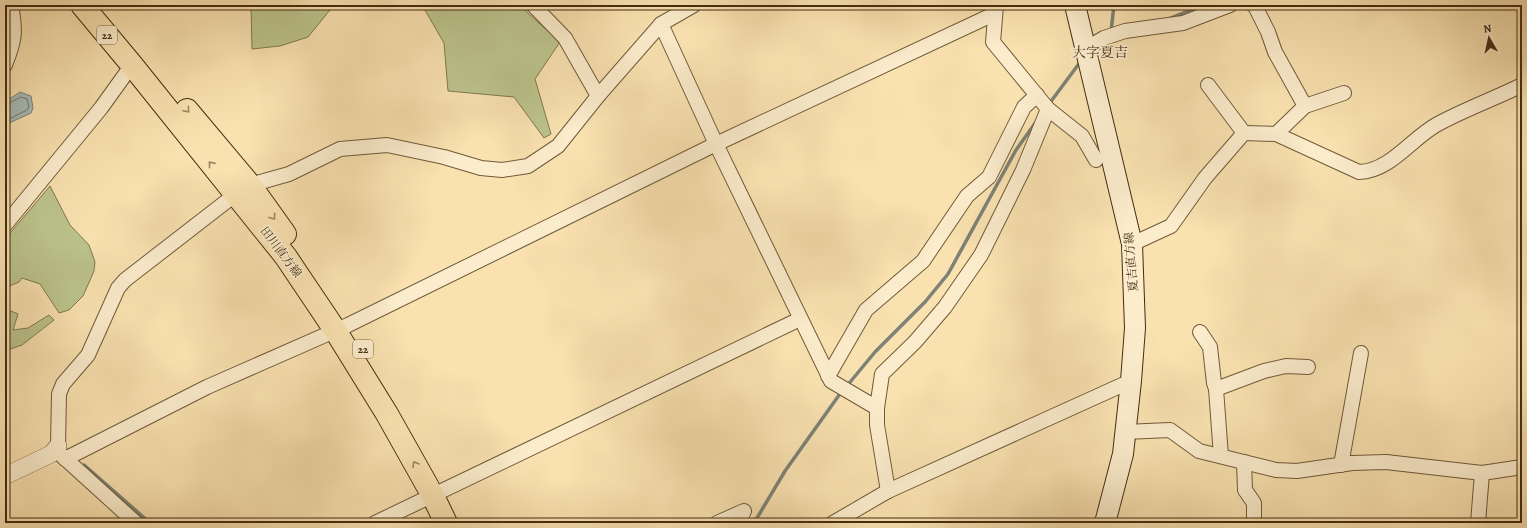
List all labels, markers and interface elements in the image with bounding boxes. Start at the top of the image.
north arrow [1469,18,1509,58]
text: N [1482,21,1493,37]
road number: 22 [97,26,117,44]
district label: 大字夏吉 [1072,43,1128,62]
one-way arrow [183,105,190,113]
one-way arrow [209,161,216,168]
one-way arrow [268,212,275,219]
street label: 田川直方線 [257,223,305,281]
street label: 夏吉直方線 [1120,231,1142,293]
road number: 22 [353,340,373,358]
one-way arrow [412,461,419,468]

